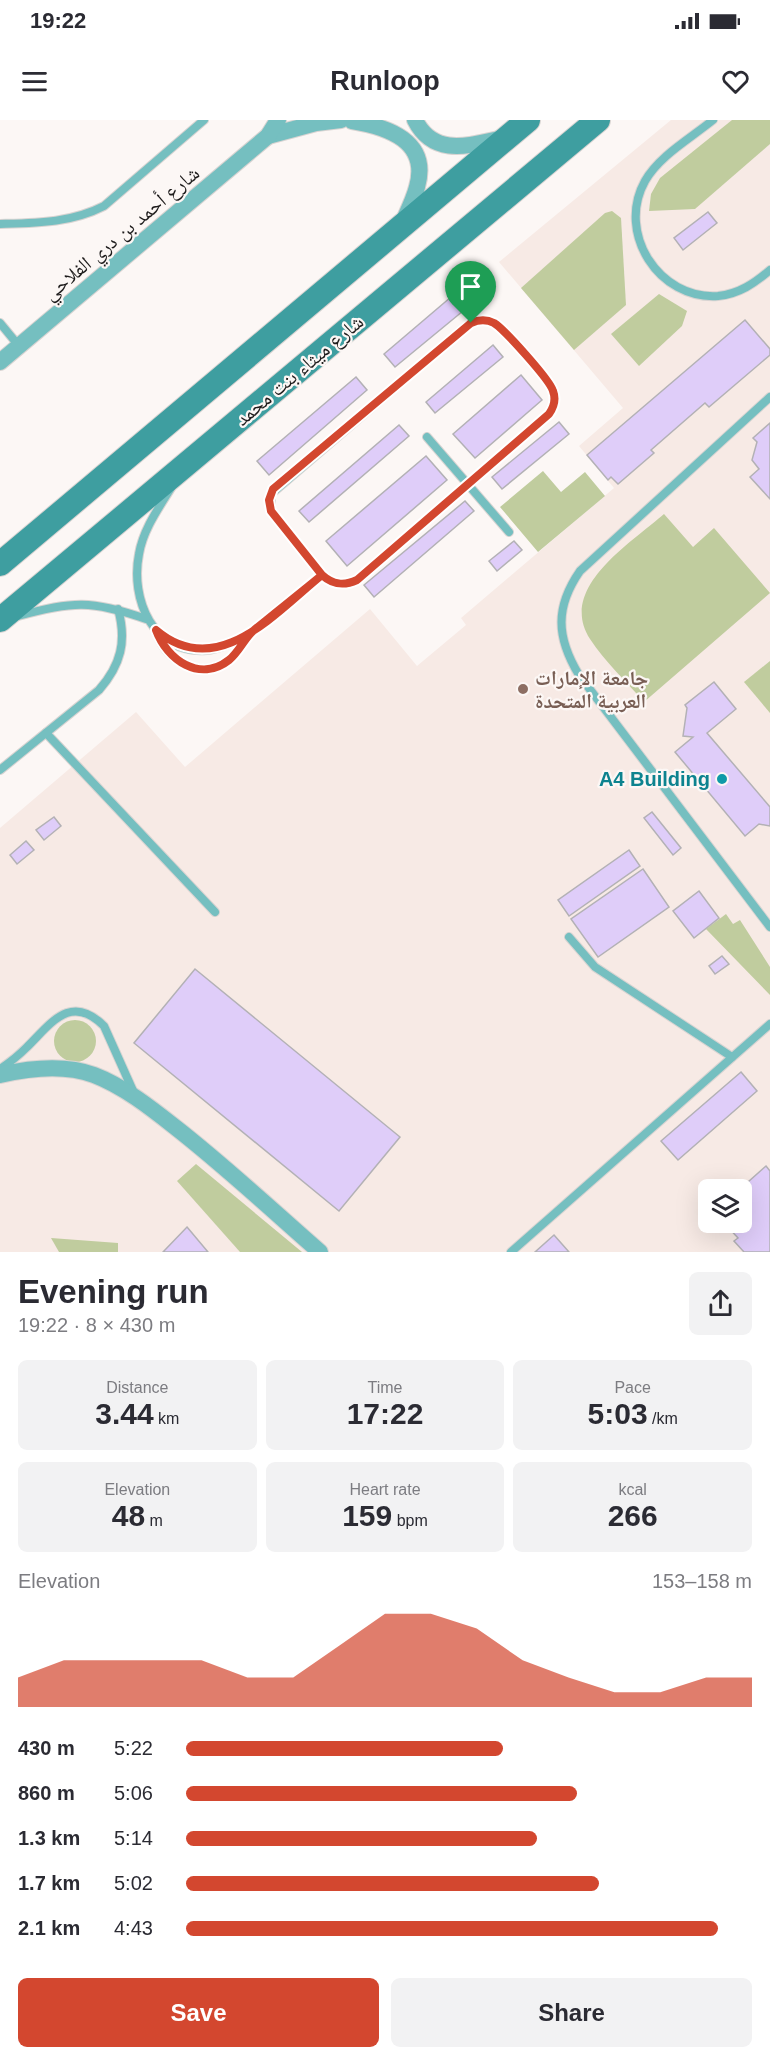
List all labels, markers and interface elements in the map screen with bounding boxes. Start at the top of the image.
text: 19:22 [30,8,86,33]
icon: menu [18,65,51,98]
icon: heart [719,65,752,98]
text: Runloop [330,66,440,96]
street label: شارع أحمد بن دري الفلاحي [38,161,207,308]
pin [445,261,496,323]
icon: arrive [454,270,487,303]
street label: شارع ميثاء بنت محمد [231,310,369,431]
place label: جامعة الإمارات العربية المتحدة [535,667,648,713]
marker: جامعة الإمارات العربية المتحدة [516,682,530,696]
place label: A4 Building [599,768,710,790]
marker: A4 Building [715,772,729,786]
map controls [698,1179,752,1233]
button: layers [698,1179,752,1233]
button: share [689,1272,752,1335]
text: Evening run [18,1273,209,1310]
text: 19:22 · 8 × 430 m [18,1314,175,1336]
text: Distance [106,1379,168,1396]
text: Time [368,1379,402,1396]
text: Pace [614,1379,651,1396]
text: 3.44 [95,1397,154,1430]
text: 17:22 [347,1397,423,1430]
text: 5:03 [588,1397,648,1430]
text: km [154,1410,179,1427]
text: /km [648,1410,678,1427]
text: Elevation [104,1481,170,1498]
text: Heart rate [349,1481,421,1498]
text: kcal [618,1481,647,1498]
text: 48 [112,1499,145,1532]
text: 159 [342,1499,392,1532]
text: 266 [608,1499,658,1532]
text: m [145,1512,163,1529]
text: bpm [392,1512,428,1529]
text: Elevation [18,1570,100,1592]
text: 153–158 m [652,1570,752,1592]
text: 430 m [18,1737,75,1759]
text: 5:22 [114,1737,153,1759]
text: 860 m [18,1782,75,1804]
text: 5:06 [114,1782,153,1804]
text: 1.3 km [18,1827,80,1849]
text: 5:14 [114,1827,153,1849]
text: 1.7 km [18,1872,80,1894]
text: 5:02 [114,1872,153,1894]
text: 2.1 km [18,1917,80,1939]
text: 4:43 [114,1917,153,1939]
button: Save [18,1978,379,2047]
button: Share [391,1978,752,2047]

